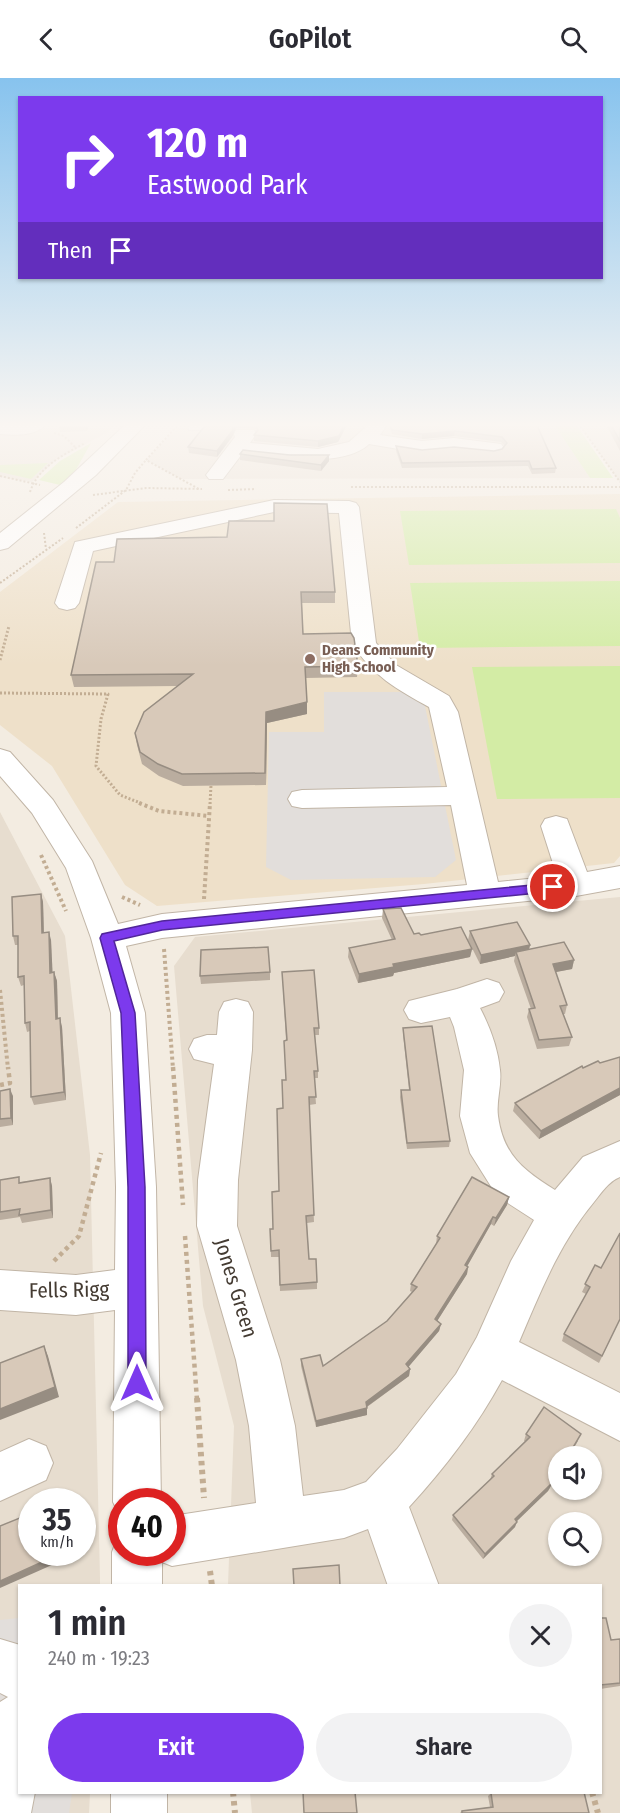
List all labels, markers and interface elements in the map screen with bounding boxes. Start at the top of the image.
icon: back [30,23,63,56]
text: GoPilot [269,23,351,55]
icon: search [557,23,590,56]
text: 120 m [147,118,248,168]
icon: right [48,120,126,198]
text: Eastwood Park [147,169,308,201]
icon: arrive [104,234,137,267]
text: Then [48,237,92,264]
place label: Deans Community High School [322,641,435,676]
marker: Deans Community High School [303,652,317,666]
pin [527,861,578,912]
icon: arrive [536,870,569,903]
street label: Jones Green [209,1235,263,1341]
street label: Fells Rigg [29,1276,109,1304]
position arrow [105,1351,169,1415]
map controls [548,1446,602,1566]
button: sound [548,1446,602,1500]
speed limit sign: 40 [108,1488,186,1566]
text: 35 [43,1502,71,1538]
button: search [548,1512,602,1566]
text: km/h [40,1533,74,1551]
text: 1 min [48,1601,126,1645]
button: close [509,1604,572,1667]
text: 240 m · 19:23 [48,1646,150,1670]
button: Exit [48,1713,304,1782]
button: Share [316,1713,572,1782]

